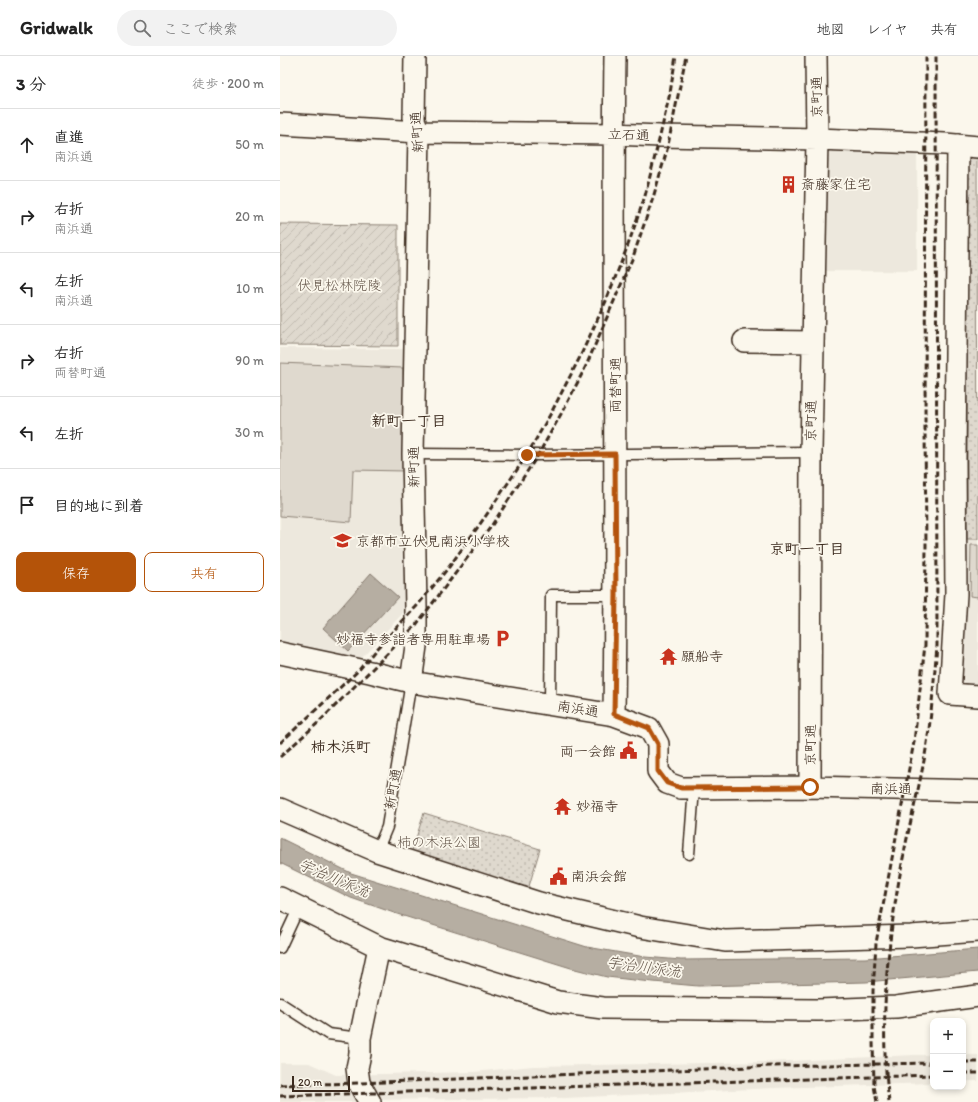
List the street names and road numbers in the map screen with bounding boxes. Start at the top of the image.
street label: 京町通 [808,76,826,118]
street label: 新町通 [407,110,427,154]
street label: 立石通 [608,126,650,144]
street label: 両替町通 [607,357,624,413]
street label: 京町通 [802,400,820,442]
street label: 新町通 [405,446,423,488]
street label: 南浜通 [556,697,600,721]
street label: 京町通 [802,724,819,766]
street label: 新町通 [381,767,405,811]
street label: 南浜通 [870,780,912,798]

